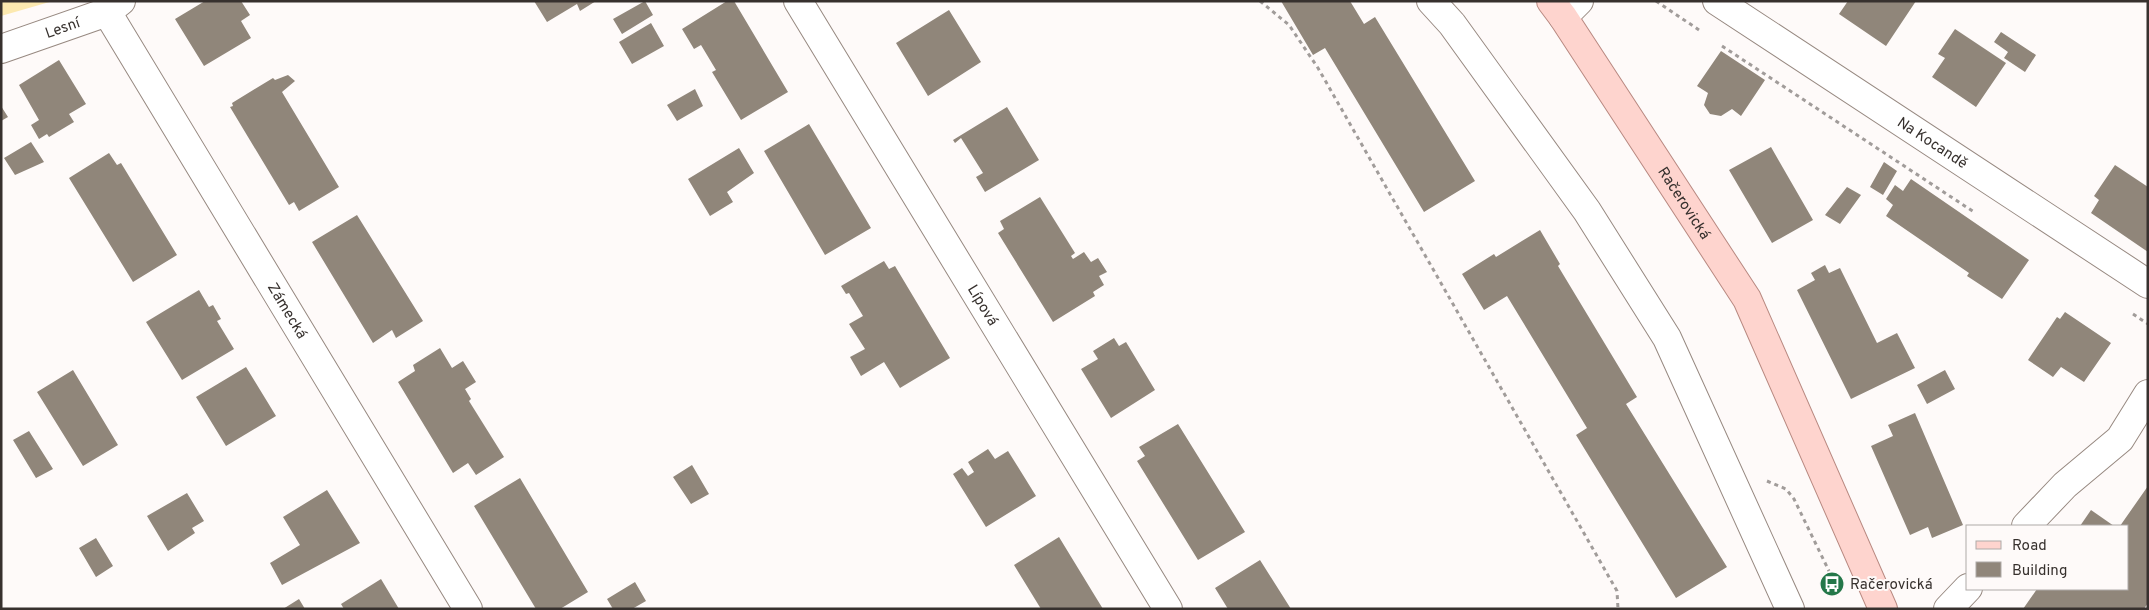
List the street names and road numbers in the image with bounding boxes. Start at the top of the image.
street label: Lesní [43,14,84,44]
street label: Na Kocandě [1893,114,1971,174]
street label: Račerovická [1653,164,1714,244]
street label: Zámecká [262,280,311,343]
street label: Lípová [962,282,1002,330]

